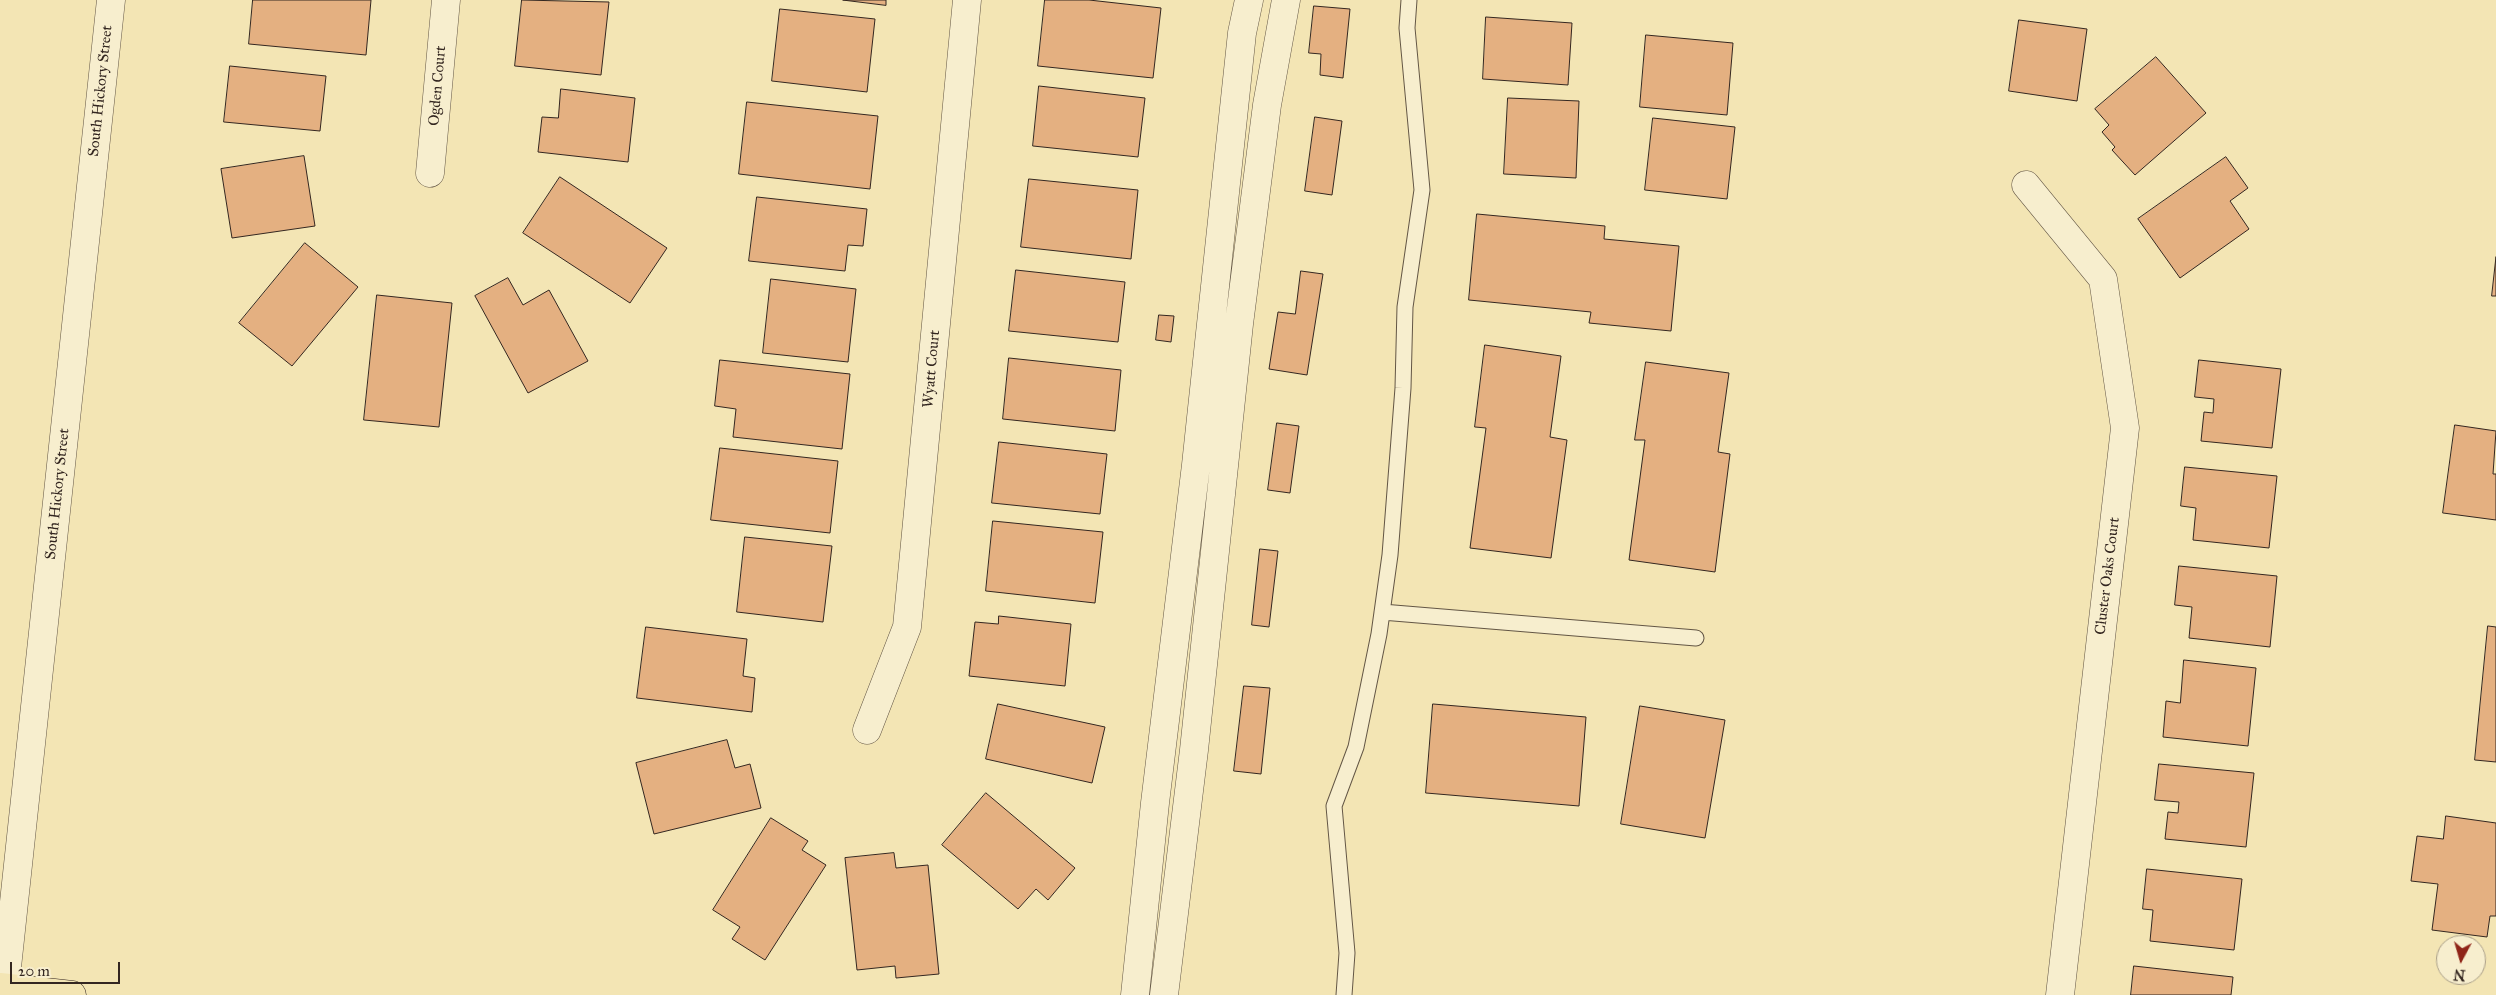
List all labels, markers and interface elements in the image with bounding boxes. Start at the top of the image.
street label: South Hickory Street [85,24,117,158]
street label: Ogden Court [426,45,450,127]
street label: Wyatt Court [920,329,944,409]
street label: South Hickory Street [42,427,74,561]
street label: Cluster Oaks Court [2092,516,2124,636]
north arrow [2436,935,2486,985]
scale bar [12,952,122,984]
text: 20 m [18,962,50,980]
text: N [2453,965,2466,983]

